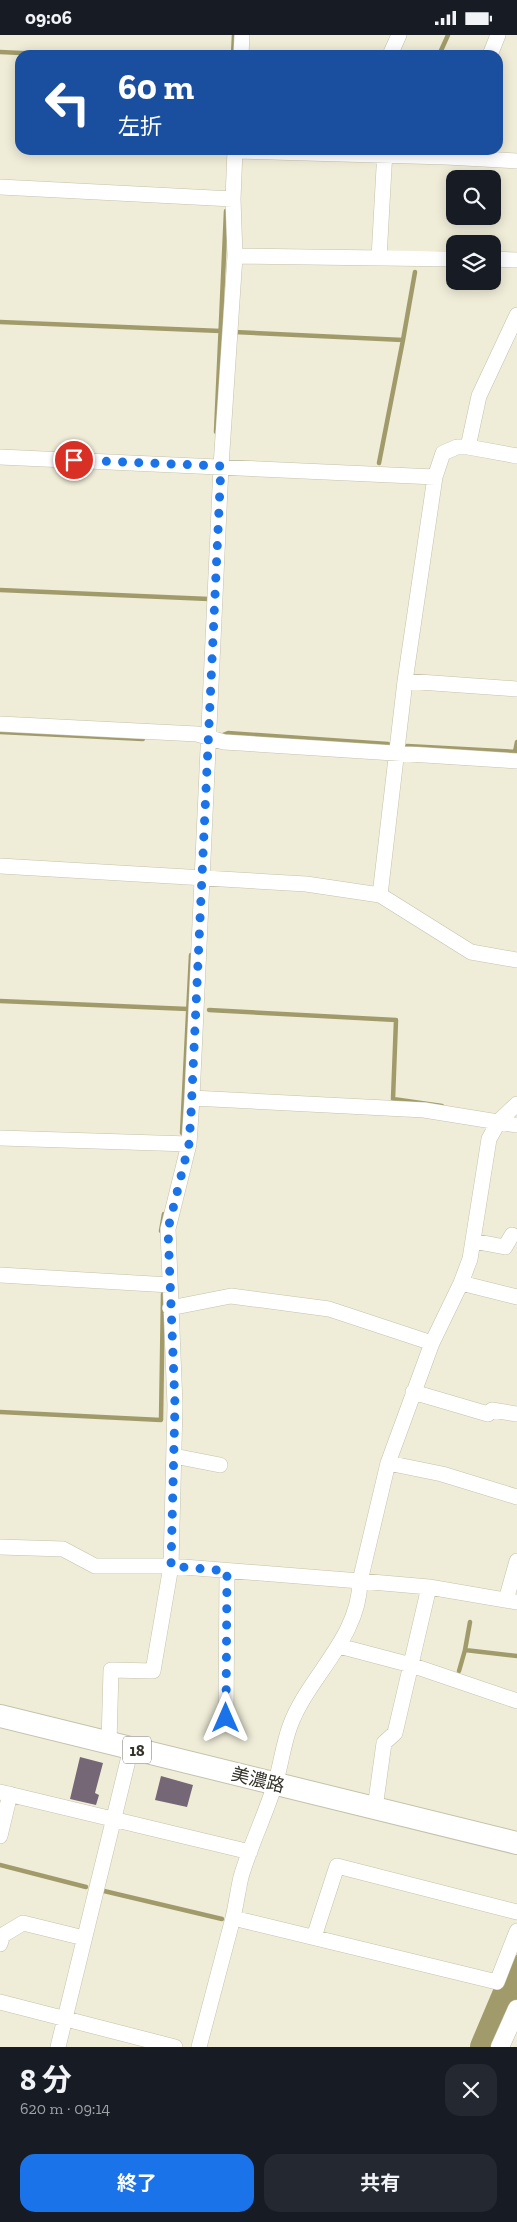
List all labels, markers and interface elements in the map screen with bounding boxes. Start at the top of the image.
text: 09:06 [25,6,72,29]
text: 60 m [118,66,194,108]
icon: left [35,70,100,135]
text: 左折 [118,113,162,140]
map controls [446,170,501,290]
button: search [446,170,501,225]
button: layers [446,235,501,290]
pin [53,439,95,481]
icon: arrive [60,446,88,474]
position arrow [199,1691,251,1743]
road number: 18 [123,1737,151,1763]
street label: 美濃路 [229,1763,287,1797]
text: 8 分 [20,2062,72,2098]
button: close [445,2064,497,2116]
text: 620 m · 09:14 [20,2099,110,2118]
button: 終了 [20,2154,254,2212]
button: 共有 [264,2154,497,2212]

